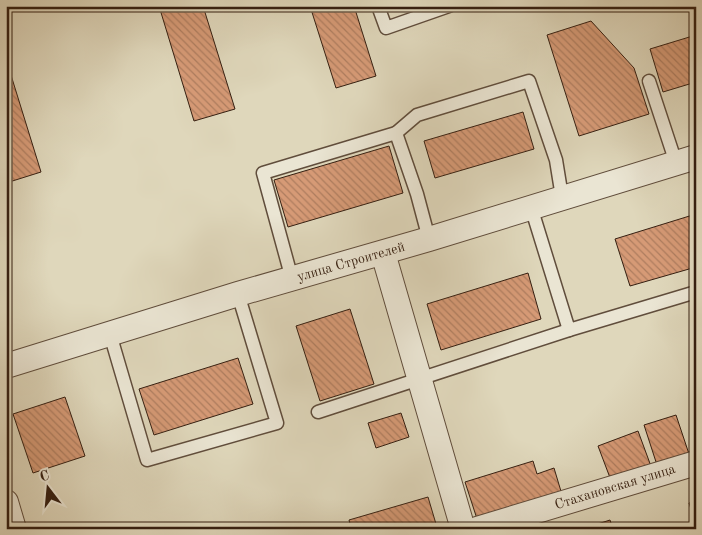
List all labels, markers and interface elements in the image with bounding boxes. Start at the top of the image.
street label: улица Строителей [295,240,407,284]
north arrow [22,462,72,512]
street label: Стахановская улица [553,462,677,512]
text: С [38,468,51,484]

